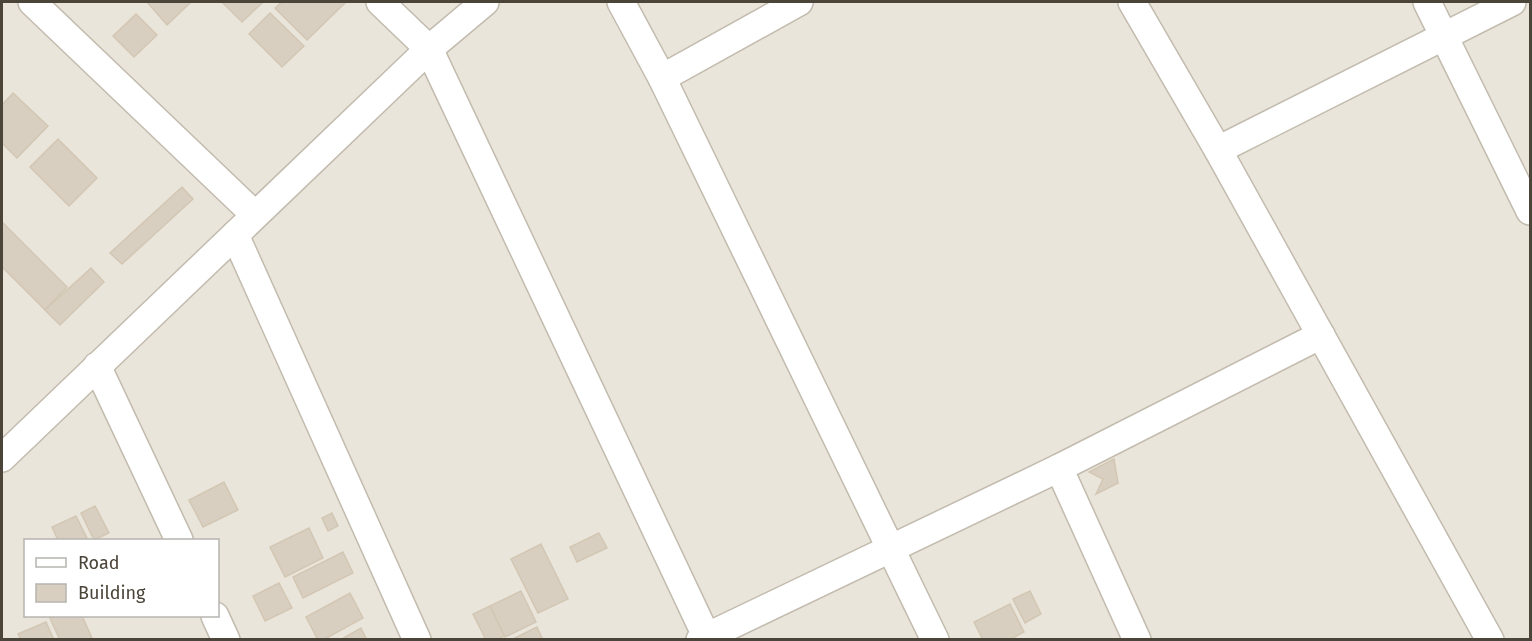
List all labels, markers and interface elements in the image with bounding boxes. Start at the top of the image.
legend [24,539,219,617]
text: Road [78,552,120,574]
text: Building [78,582,146,604]

